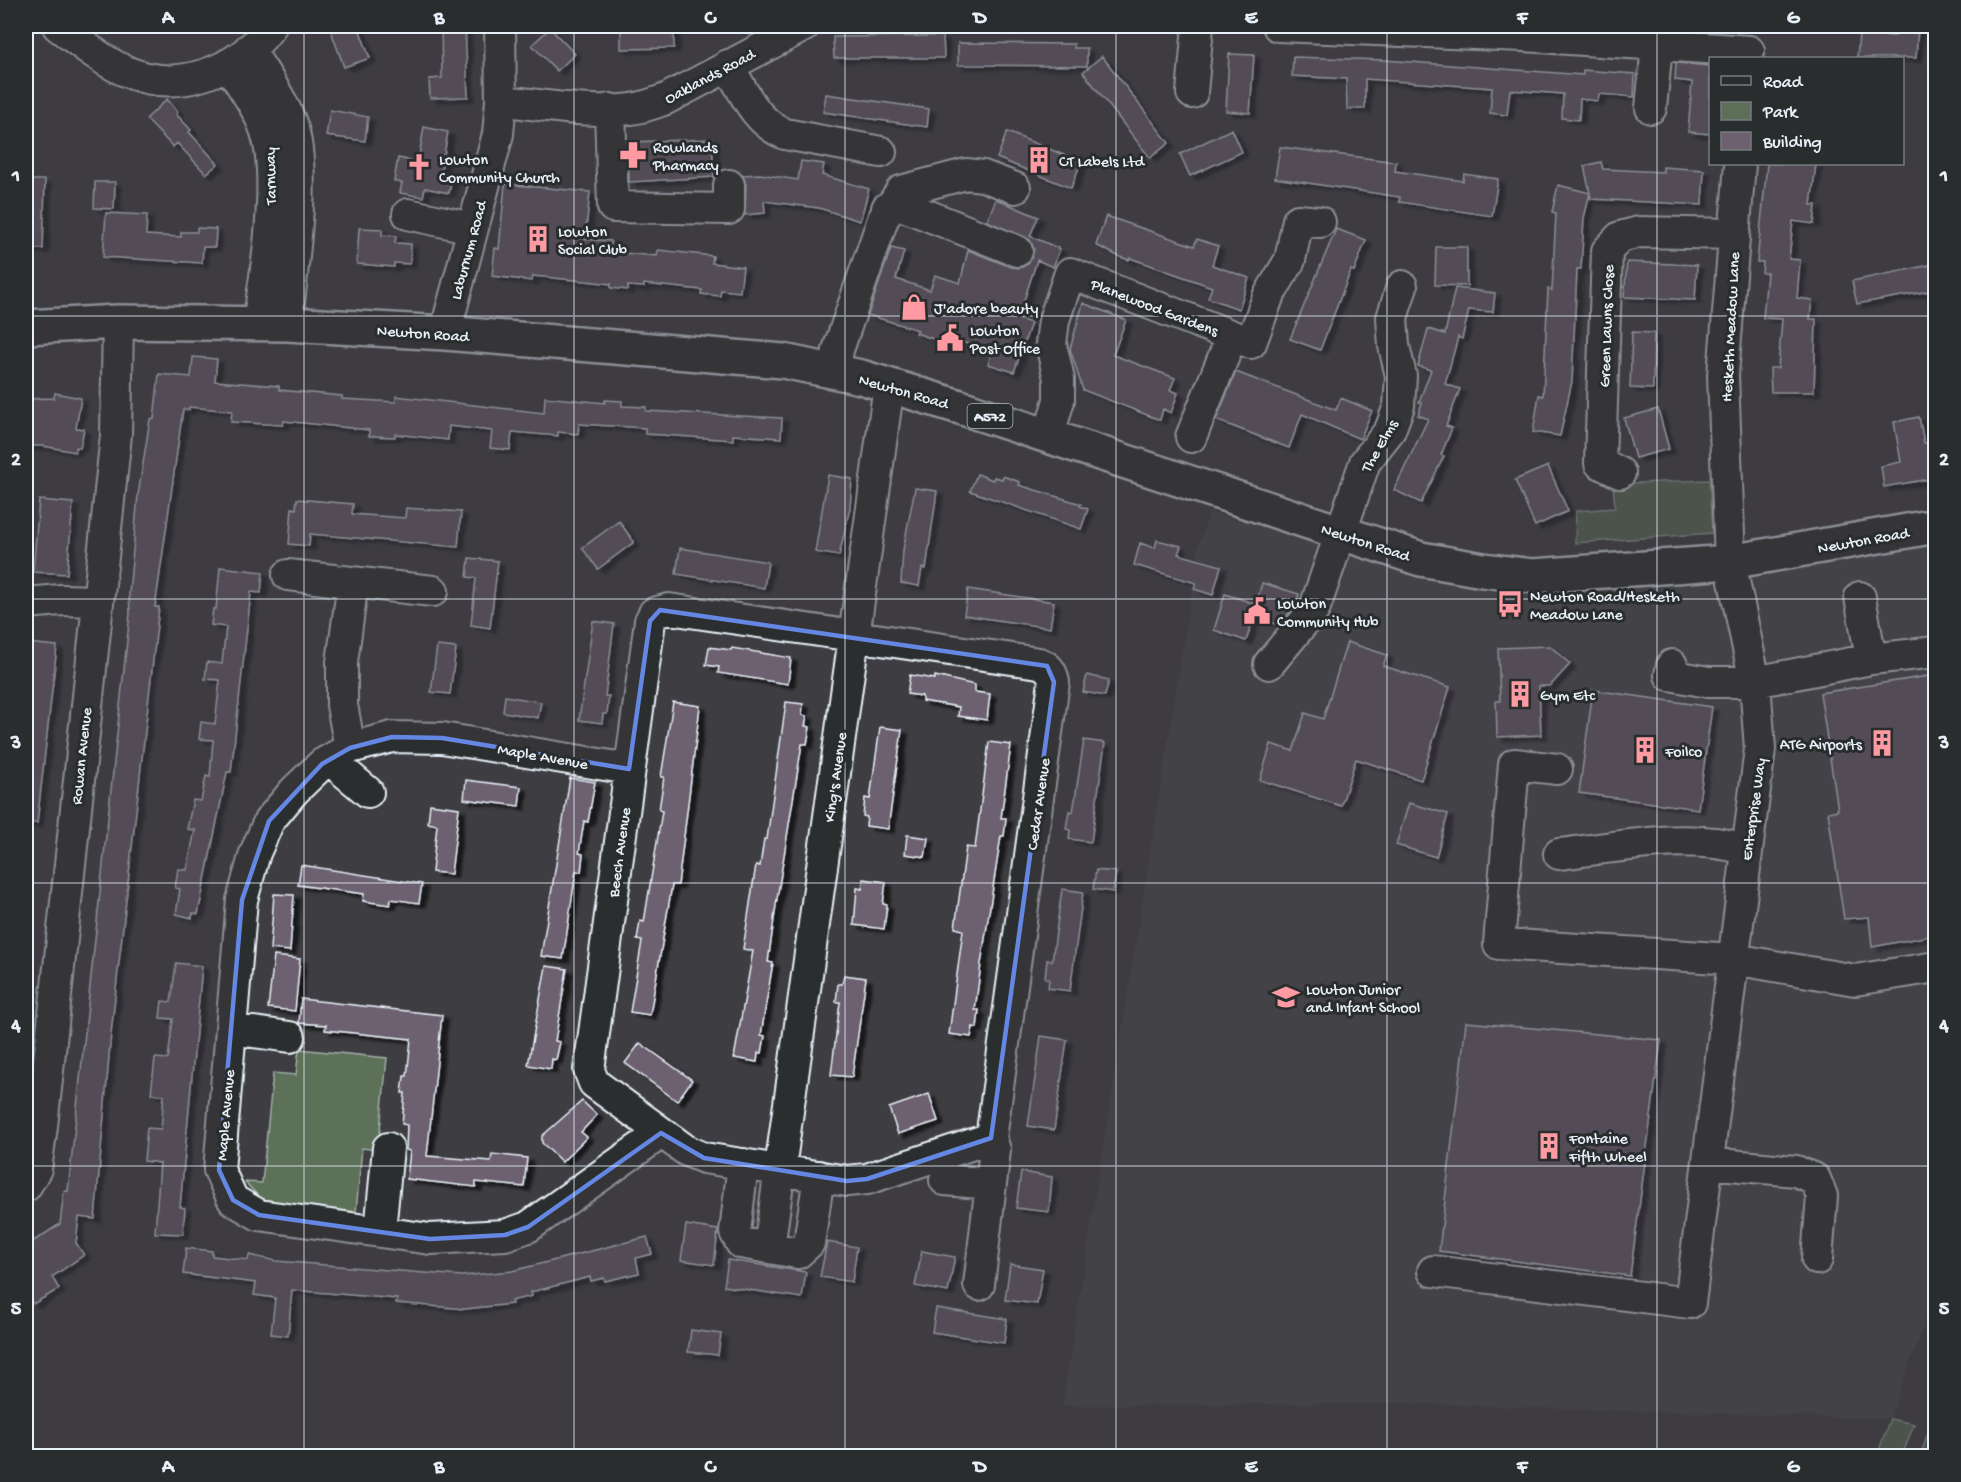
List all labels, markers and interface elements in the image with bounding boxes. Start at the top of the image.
text: A [161,8,176,31]
text: B [433,8,445,31]
text: C [704,8,718,31]
text: D [971,8,987,31]
text: E [1245,8,1259,31]
text: F [1516,8,1529,31]
text: G [1787,8,1801,31]
street label: Oaklands Road [662,46,761,110]
legend [1709,57,1904,165]
text: Road [1763,73,1804,94]
text: Park [1762,103,1799,124]
text: Building [1762,133,1822,154]
pharmacy icon: Rowlands Pharmacy [618,140,648,170]
place label: Rowlands Pharmacy [652,140,719,177]
building icon: CT Labels Ltd [1024,145,1054,175]
street label: Tarnway [262,147,283,206]
church icon: Lowton Community Church [404,152,434,182]
place label: Lowton Community Church [439,152,560,189]
place label: CT Labels Ltd [1059,154,1146,173]
text: 1 [11,166,20,189]
text: 1 [1939,166,1948,189]
street label: Laburnum Road [448,198,493,302]
building icon: Lowton Social Club [523,224,553,254]
place label: Lowton Social Club [558,224,628,261]
street label: Hesketh Meadow Lane [1719,251,1746,403]
street label: Green Lawns Close [1597,264,1620,388]
street label: Planewood Gardens [1086,276,1221,343]
shop icon: J'adore beauty [899,292,929,322]
place label: J'adore beauty [934,301,1038,320]
street label: Newton Road [376,323,471,348]
public building icon: Lowton Post Office [935,323,965,353]
place label: Lowton Post Office [969,323,1041,360]
street label: Newton Road [856,372,952,416]
road number: A572 [968,404,1012,428]
street label: The Elms [1358,416,1404,477]
text: 2 [11,450,21,473]
text: 2 [1939,450,1949,473]
street label: Newton Road [1318,521,1413,568]
street label: Newton Road [1817,525,1912,560]
bus stop icon: Newton Road/Hesketh Meadow Lane [1495,589,1525,619]
place label: Newton Road/Hesketh Meadow Lane [1530,589,1680,626]
public building icon: Lowton Community Hub [1242,596,1272,626]
place label: Lowton Community Hub [1277,596,1379,633]
building icon: Gym Etc [1505,679,1535,709]
place label: Gym Etc [1540,688,1596,707]
street label: Rowan Avenue [69,706,98,806]
building icon: ATG Airports [1867,728,1897,758]
street label: King's Avenue [822,730,853,824]
text: 3 [10,733,21,756]
text: 3 [1938,733,1949,756]
building icon: Foilco [1630,735,1660,765]
place label: ATG Airports [1780,737,1863,756]
street label: Maple Avenue [496,741,590,776]
place label: Foilco [1664,744,1702,763]
street label: Cedar Avenue [1025,757,1056,852]
street label: Enterprise Way [1739,757,1772,862]
street label: Beech Avenue [606,806,637,900]
school or university icon: Lowton Junior and Infant School [1271,982,1301,1012]
place label: Lowton Junior and Infant School [1306,982,1420,1019]
text: 4 [10,1016,21,1039]
text: 4 [1938,1016,1949,1039]
street label: Maple Avenue [214,1068,241,1162]
building icon: Fontaine Fifth Wheel [1534,1131,1564,1161]
place label: Fontaine Fifth Wheel [1568,1131,1647,1168]
text: 5 [11,1299,22,1322]
text: 5 [1939,1299,1950,1322]
text: A [161,1457,176,1480]
text: B [433,1457,445,1480]
text: C [704,1457,718,1480]
text: D [971,1457,987,1480]
text: E [1245,1457,1259,1480]
text: F [1516,1457,1529,1480]
text: G [1787,1457,1801,1480]

